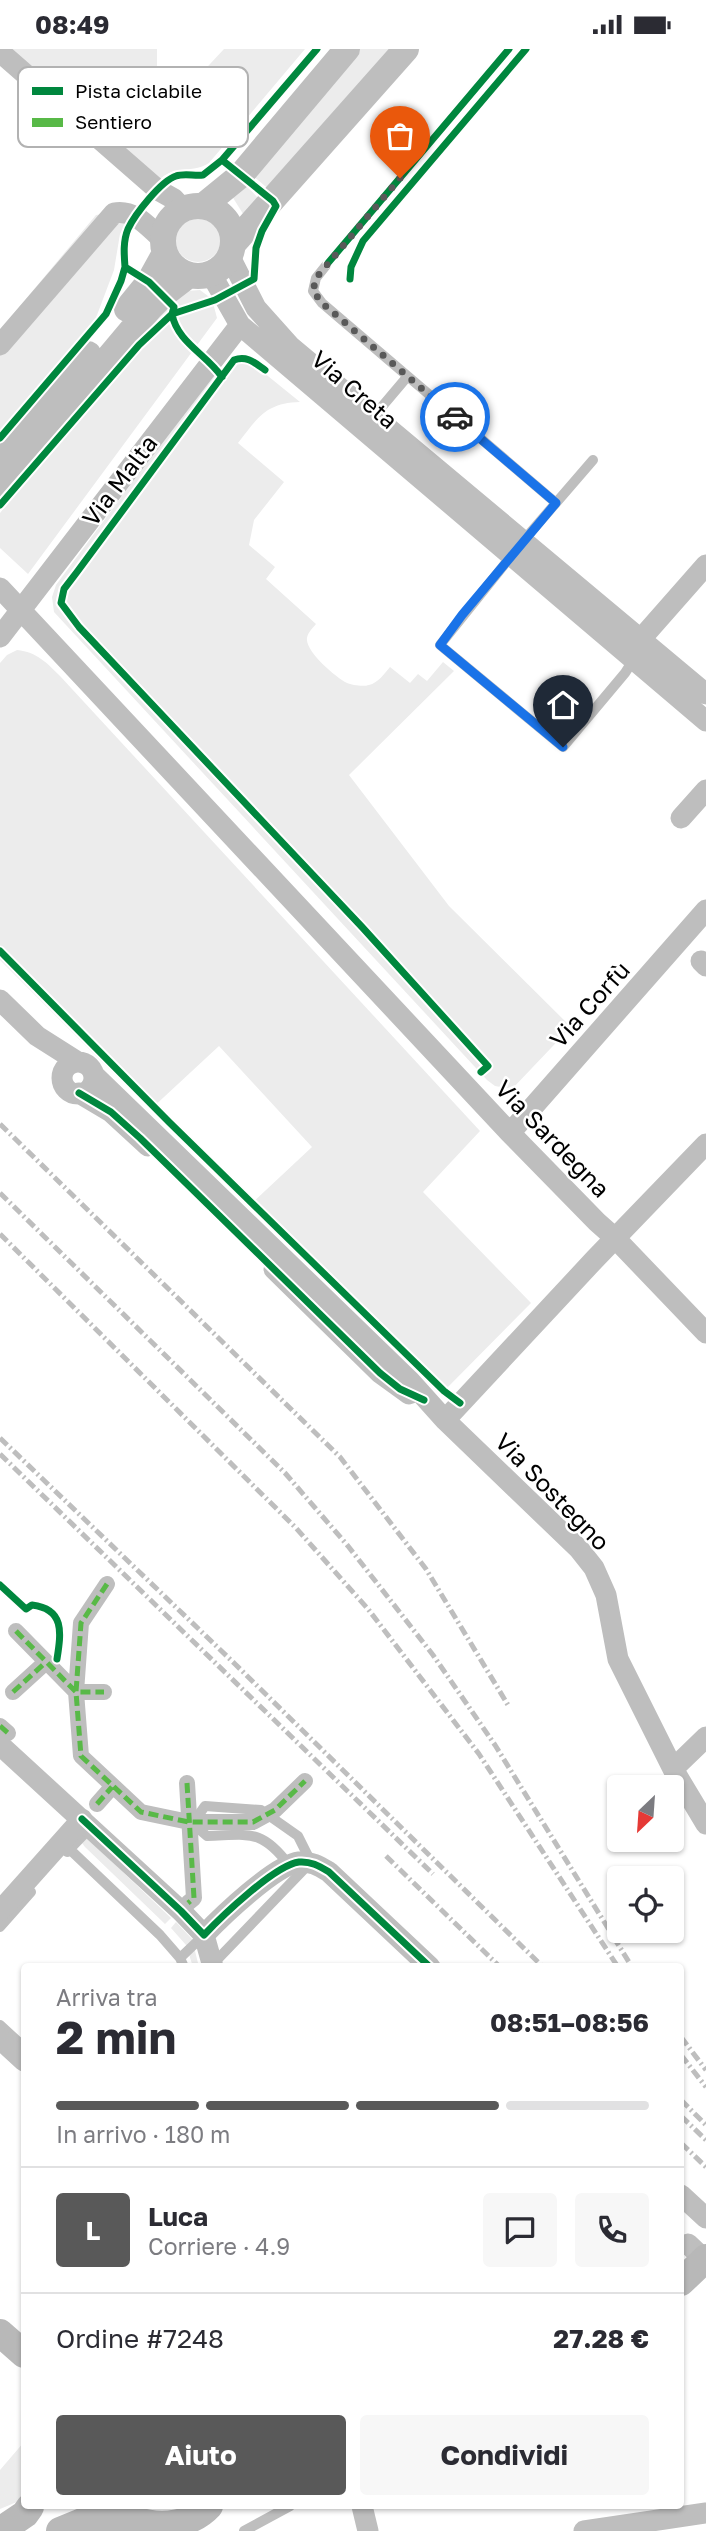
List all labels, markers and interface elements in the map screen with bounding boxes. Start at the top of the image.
text: 08:49 [35,9,110,40]
legend [18,67,248,147]
text: Pista ciclabile [75,79,202,102]
pin [370,106,430,178]
text: Sentiero [75,110,152,133]
icon: bag [381,117,419,155]
street label: Via Creta [306,344,404,434]
courier [420,382,490,452]
icon: car [436,398,474,436]
street label: Via Malta [75,429,163,531]
pin [533,675,593,747]
icon: home [544,686,582,724]
street label: Via Corfù [543,955,635,1053]
street label: Via Sardegna [490,1073,616,1203]
street label: Via Sostegno [490,1426,616,1556]
north arrow [607,1775,684,1851]
map controls [607,1775,684,1943]
button: locate [607,1866,684,1943]
text: Arriva tra [56,1983,157,2011]
text: 08:51–08:56 [490,2007,649,2038]
text: 2 min [56,2009,176,2064]
text: In arrivo · 180 m [56,2120,230,2148]
button: chat [483,2193,557,2267]
button: phone [575,2193,649,2267]
text: Luca [148,2201,208,2232]
text: L [86,2215,100,2246]
text: Corriere · 4.9 [148,2232,290,2260]
text: Ordine #7248 [56,2323,224,2354]
text: 27.28 € [553,2323,649,2354]
button: Aiuto [56,2415,346,2495]
button: Condividi [360,2415,649,2495]

